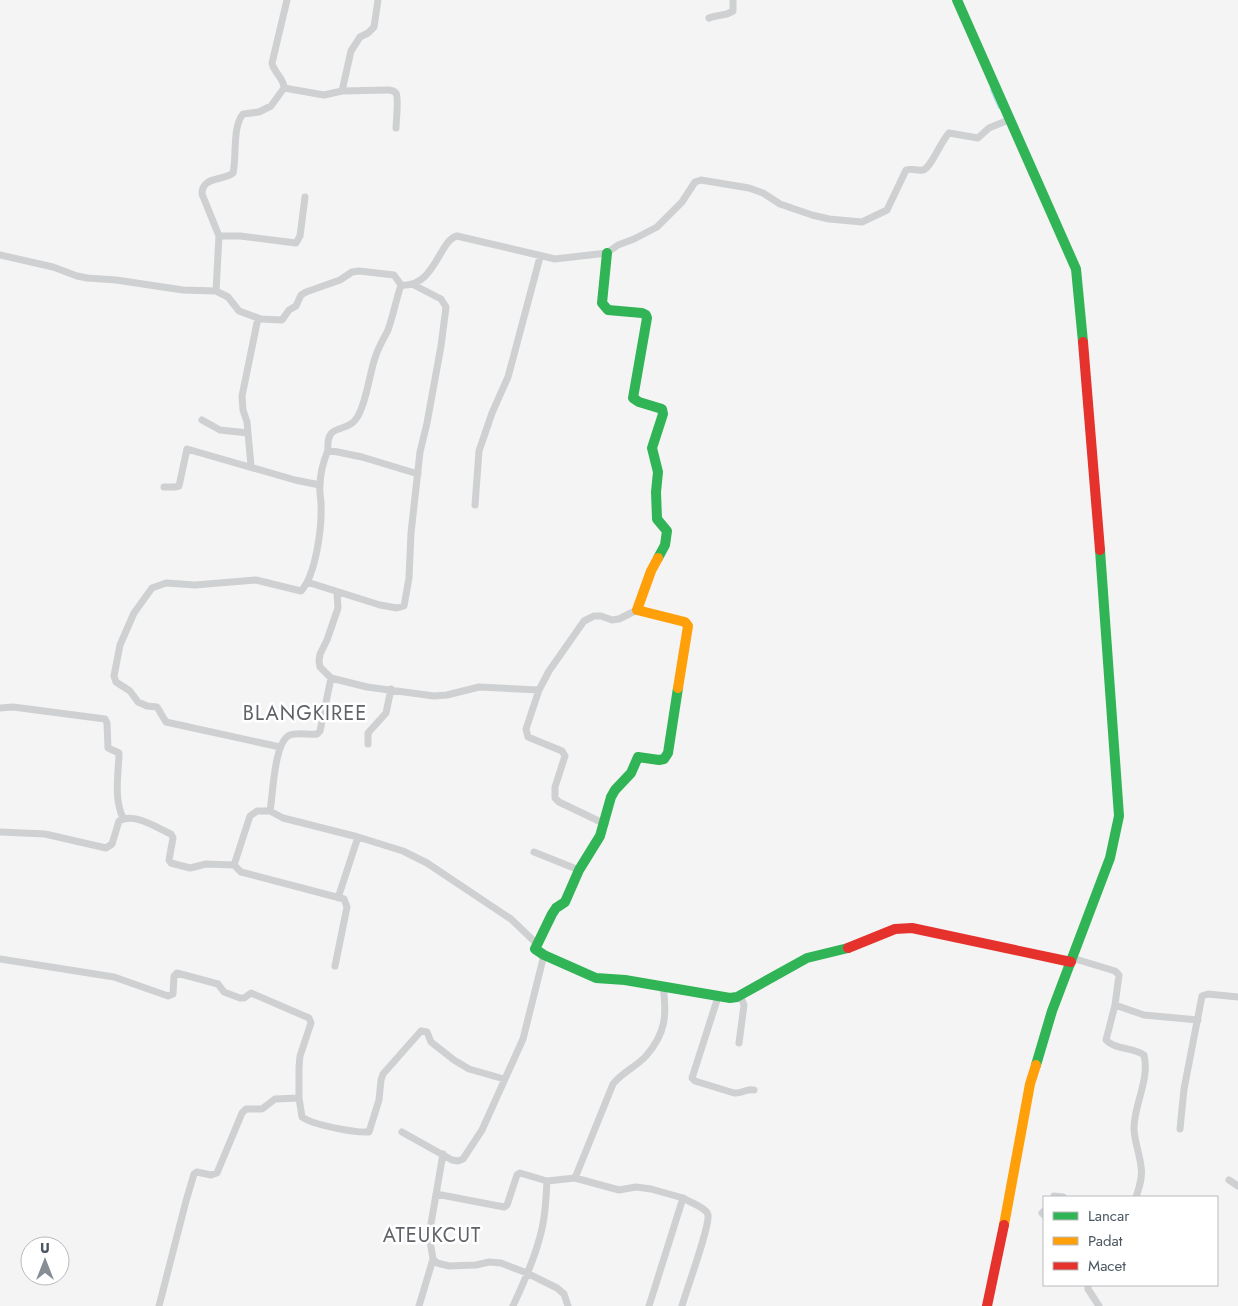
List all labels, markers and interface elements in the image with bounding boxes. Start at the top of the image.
district label: BLANGKIREE [243,699,367,728]
legend [1043,1196,1218,1286]
text: Lancar [1088,1205,1130,1227]
district label: ATEUKCUT [383,1221,481,1250]
text: Padat [1088,1230,1123,1252]
north arrow [20,1236,70,1286]
text: U [40,1238,50,1258]
text: Macet [1088,1255,1126,1277]

